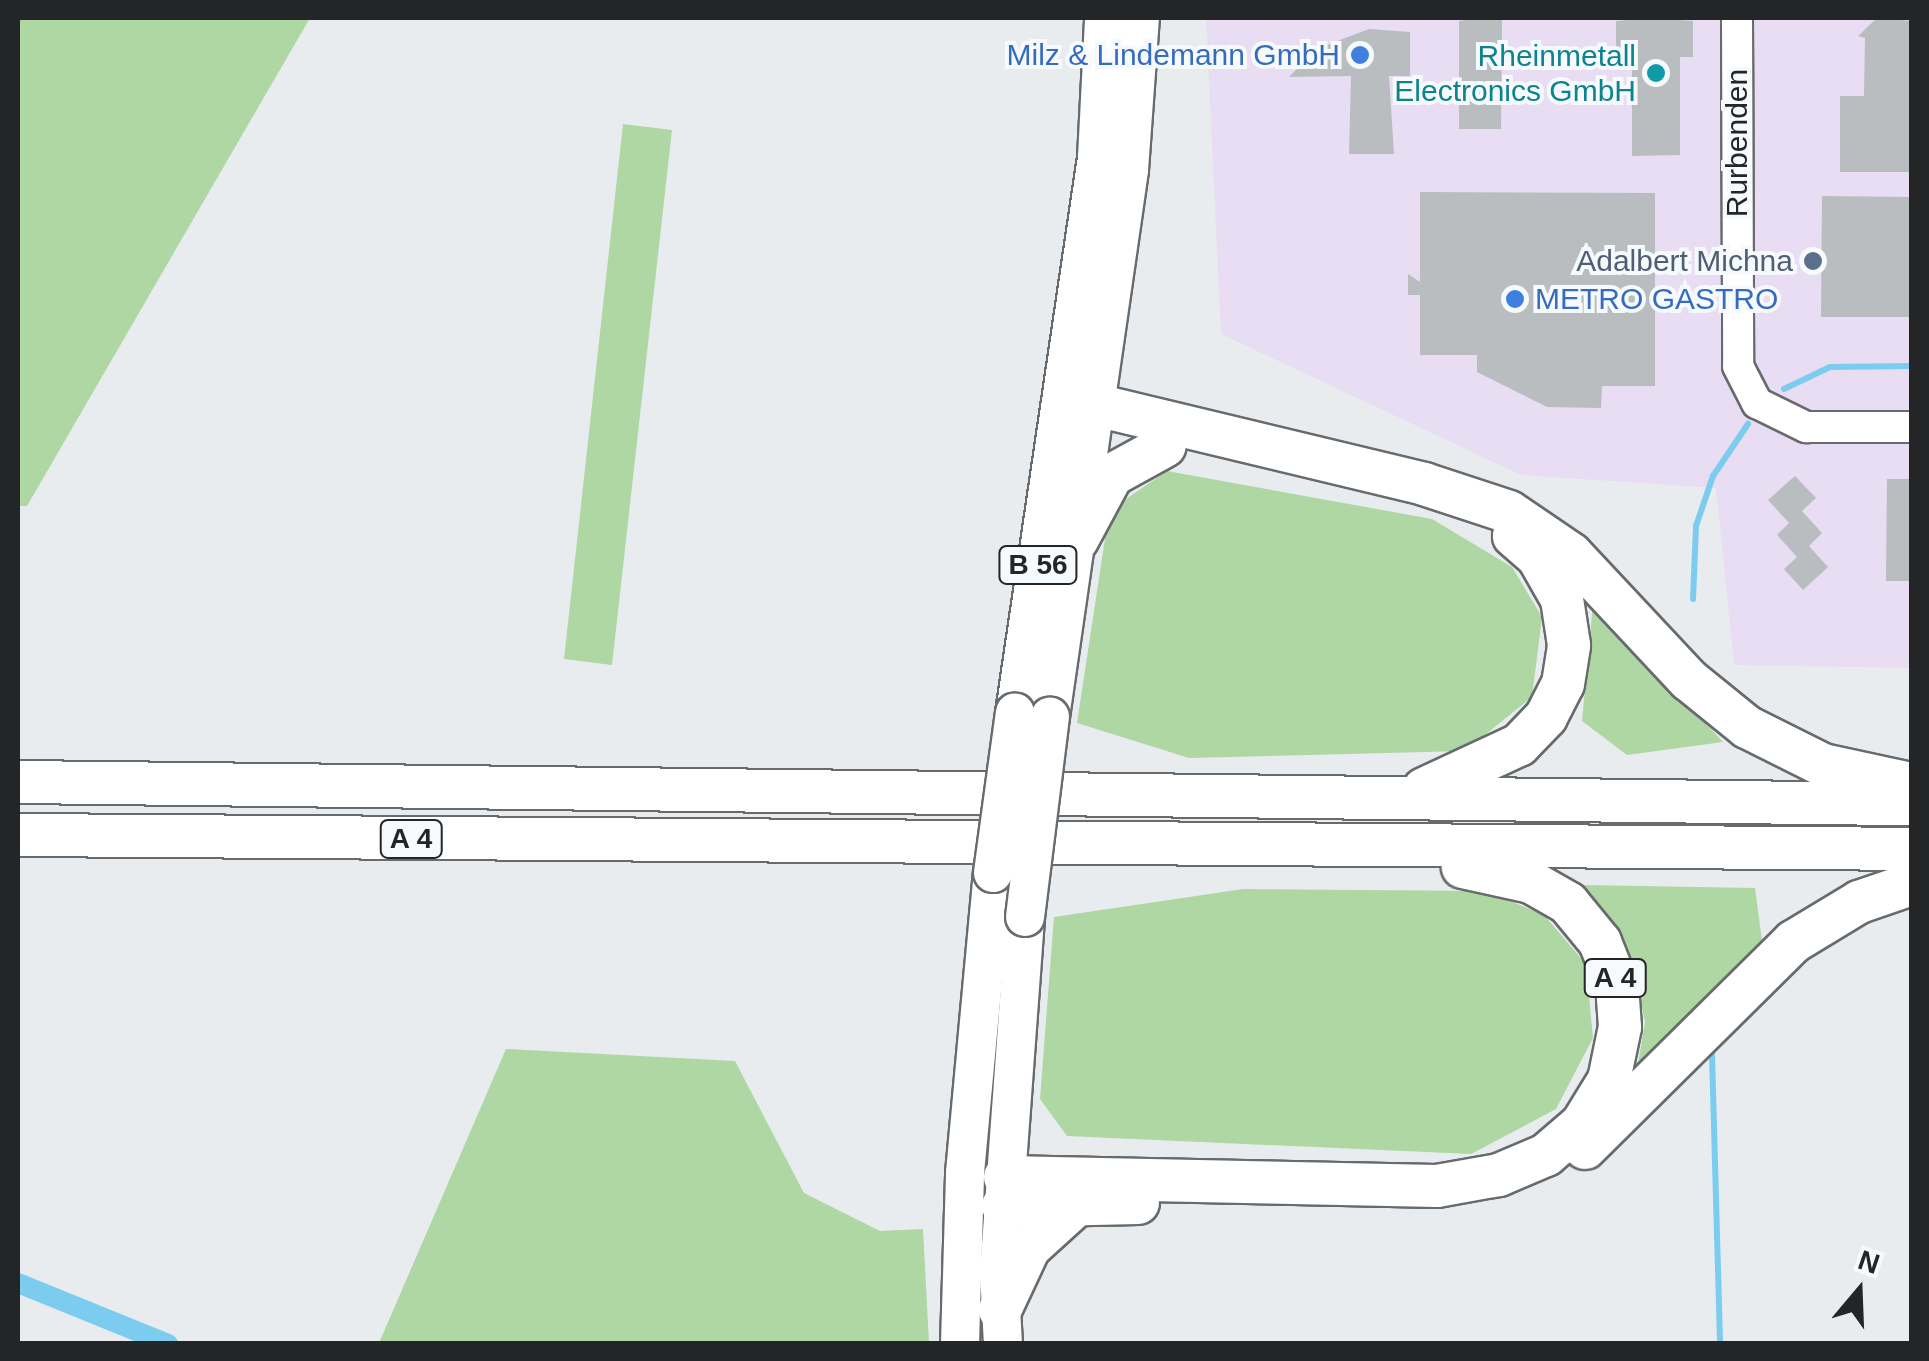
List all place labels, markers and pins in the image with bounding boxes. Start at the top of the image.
place label: Milz & Lindemann GmbH [1007,37,1340,73]
place label: Rheinmetall Electronics GmbH [1394,38,1636,108]
marker: Milz & Lindemann GmbH [1349,44,1371,66]
marker: Rheinmetall Electronics GmbH [1645,62,1667,84]
place label: Adalbert Michna [1576,243,1793,279]
marker: Adalbert Michna [1802,250,1824,272]
place label: METRO GASTRO [1535,281,1778,317]
marker: METRO GASTRO [1504,288,1526,310]

